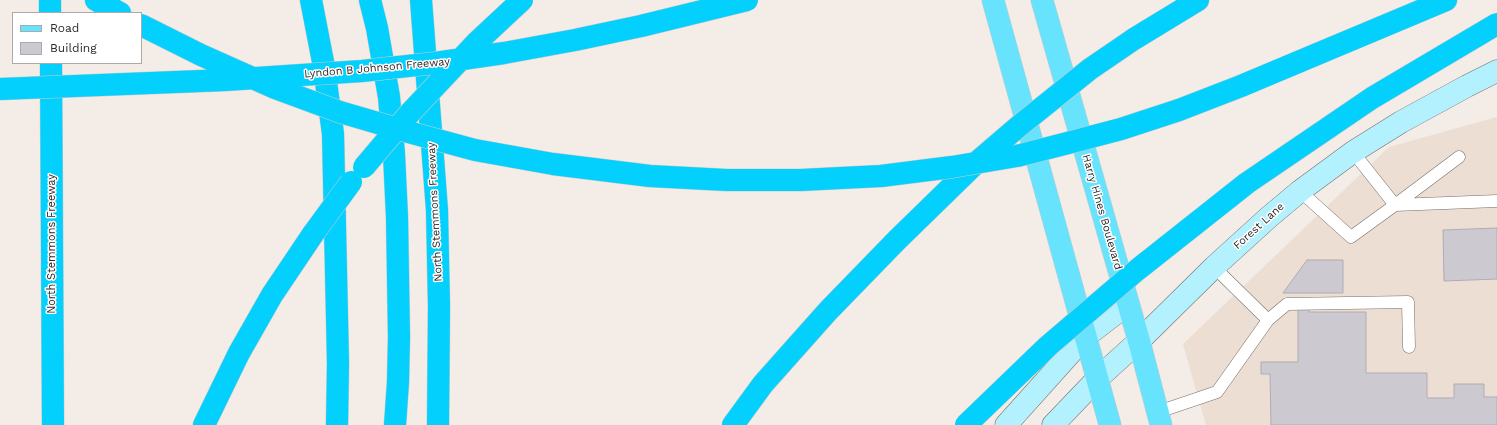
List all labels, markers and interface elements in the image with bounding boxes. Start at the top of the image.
legend [12,12,142,64]
text: Road [50,21,79,35]
text: Building [50,41,97,55]
street label: Lyndon B Johnson Freeway [304,55,450,81]
street label: North Stemmons Freeway [425,142,445,282]
street label: Harry Hines Boulevard [1079,153,1125,271]
street label: North Stemmons Freeway [45,174,59,314]
street label: Forest Lane [1231,200,1287,252]

